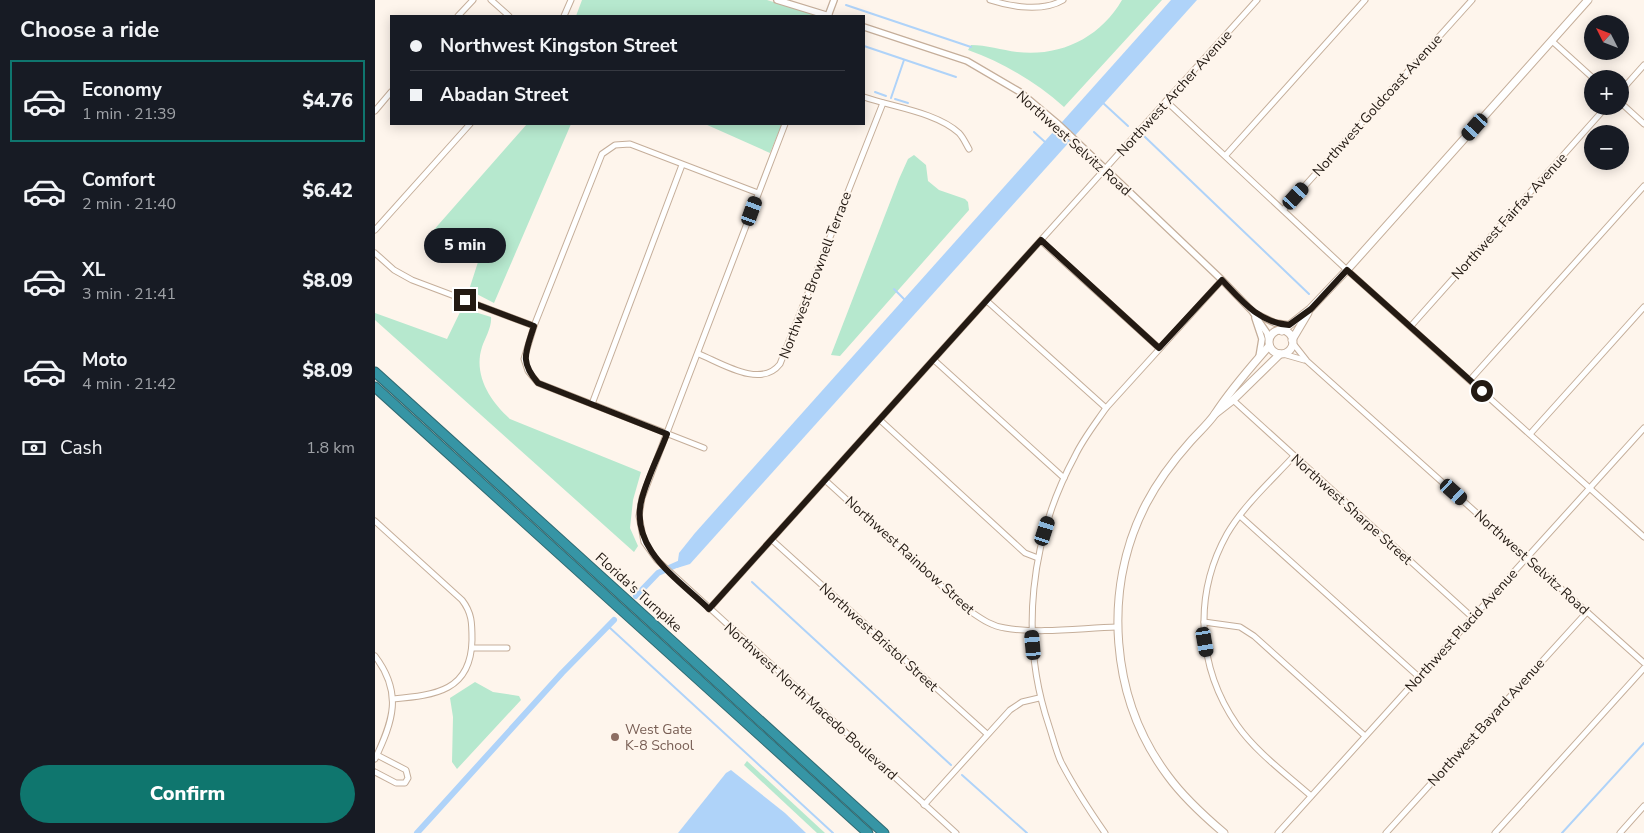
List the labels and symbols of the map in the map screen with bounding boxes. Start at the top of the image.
north arrow [1584,15,1629,60]
street label: Northwest Archer Avenue [1112,26,1236,161]
street label: Northwest Goldcoast Avenue [1308,30,1446,180]
street label: Northwest Selvitz Road [1012,87,1135,200]
car [1459,111,1490,143]
street label: Northwest Fairfax Avenue [1447,149,1572,284]
car [1280,180,1311,212]
street label: Northwest Brownell Terrace [775,189,856,362]
car [739,194,764,228]
callout: 5 min [424,228,506,262]
route end [454,289,476,311]
route start [1471,380,1493,402]
street label: Northwest Sharpe Street [1287,450,1416,569]
car [1437,476,1470,508]
street label: Northwest Rainbow Street [841,492,979,619]
street label: Northwest Selvitz Road [1470,506,1593,619]
car [1033,514,1056,548]
street label: Florida's Turnpike [591,548,686,636]
street label: Northwest Placid Avenue [1401,564,1522,696]
street label: Northwest Bristol Street [815,579,942,696]
street label: Northwest North Macedo Boulevard [720,618,902,785]
car [1195,626,1214,658]
car [1024,629,1041,661]
street label: Northwest Bayard Avenue [1424,654,1549,790]
place label: West Gate K-8 School [625,720,695,755]
marker: West Gate K-8 School [609,731,621,743]

